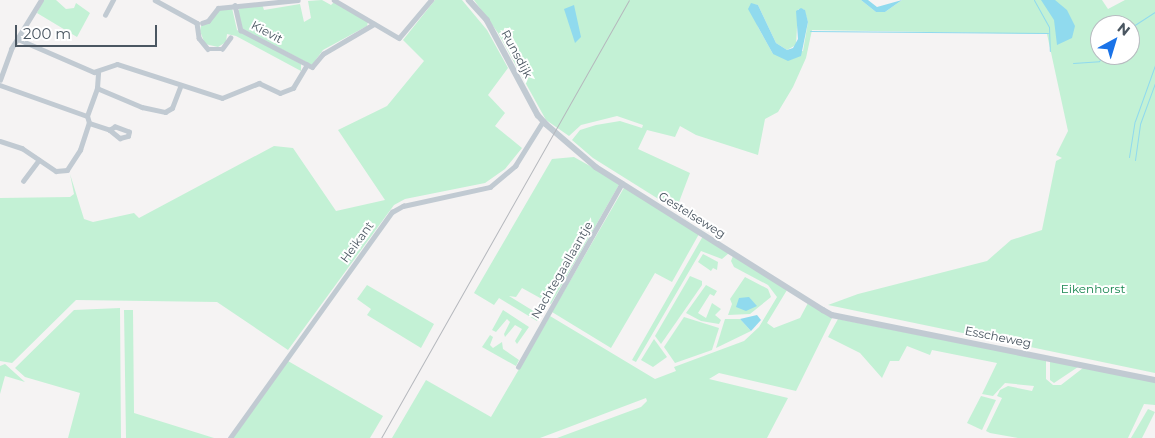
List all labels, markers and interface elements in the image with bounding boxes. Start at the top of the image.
scale bar [18,15,160,47]
north arrow [1090,15,1140,65]
street label: Kievit [249,18,285,46]
text: N [1114,19,1134,40]
text: 200 m [23,24,71,43]
street label: Runsdijk [498,27,536,81]
street label: Gestelseweg [656,189,728,241]
street label: Heikant [337,219,377,265]
street label: Nachtegaallaantje [528,219,596,321]
park label: Eikenhorst [1061,282,1125,296]
street label: Esscheweg [964,324,1032,350]

